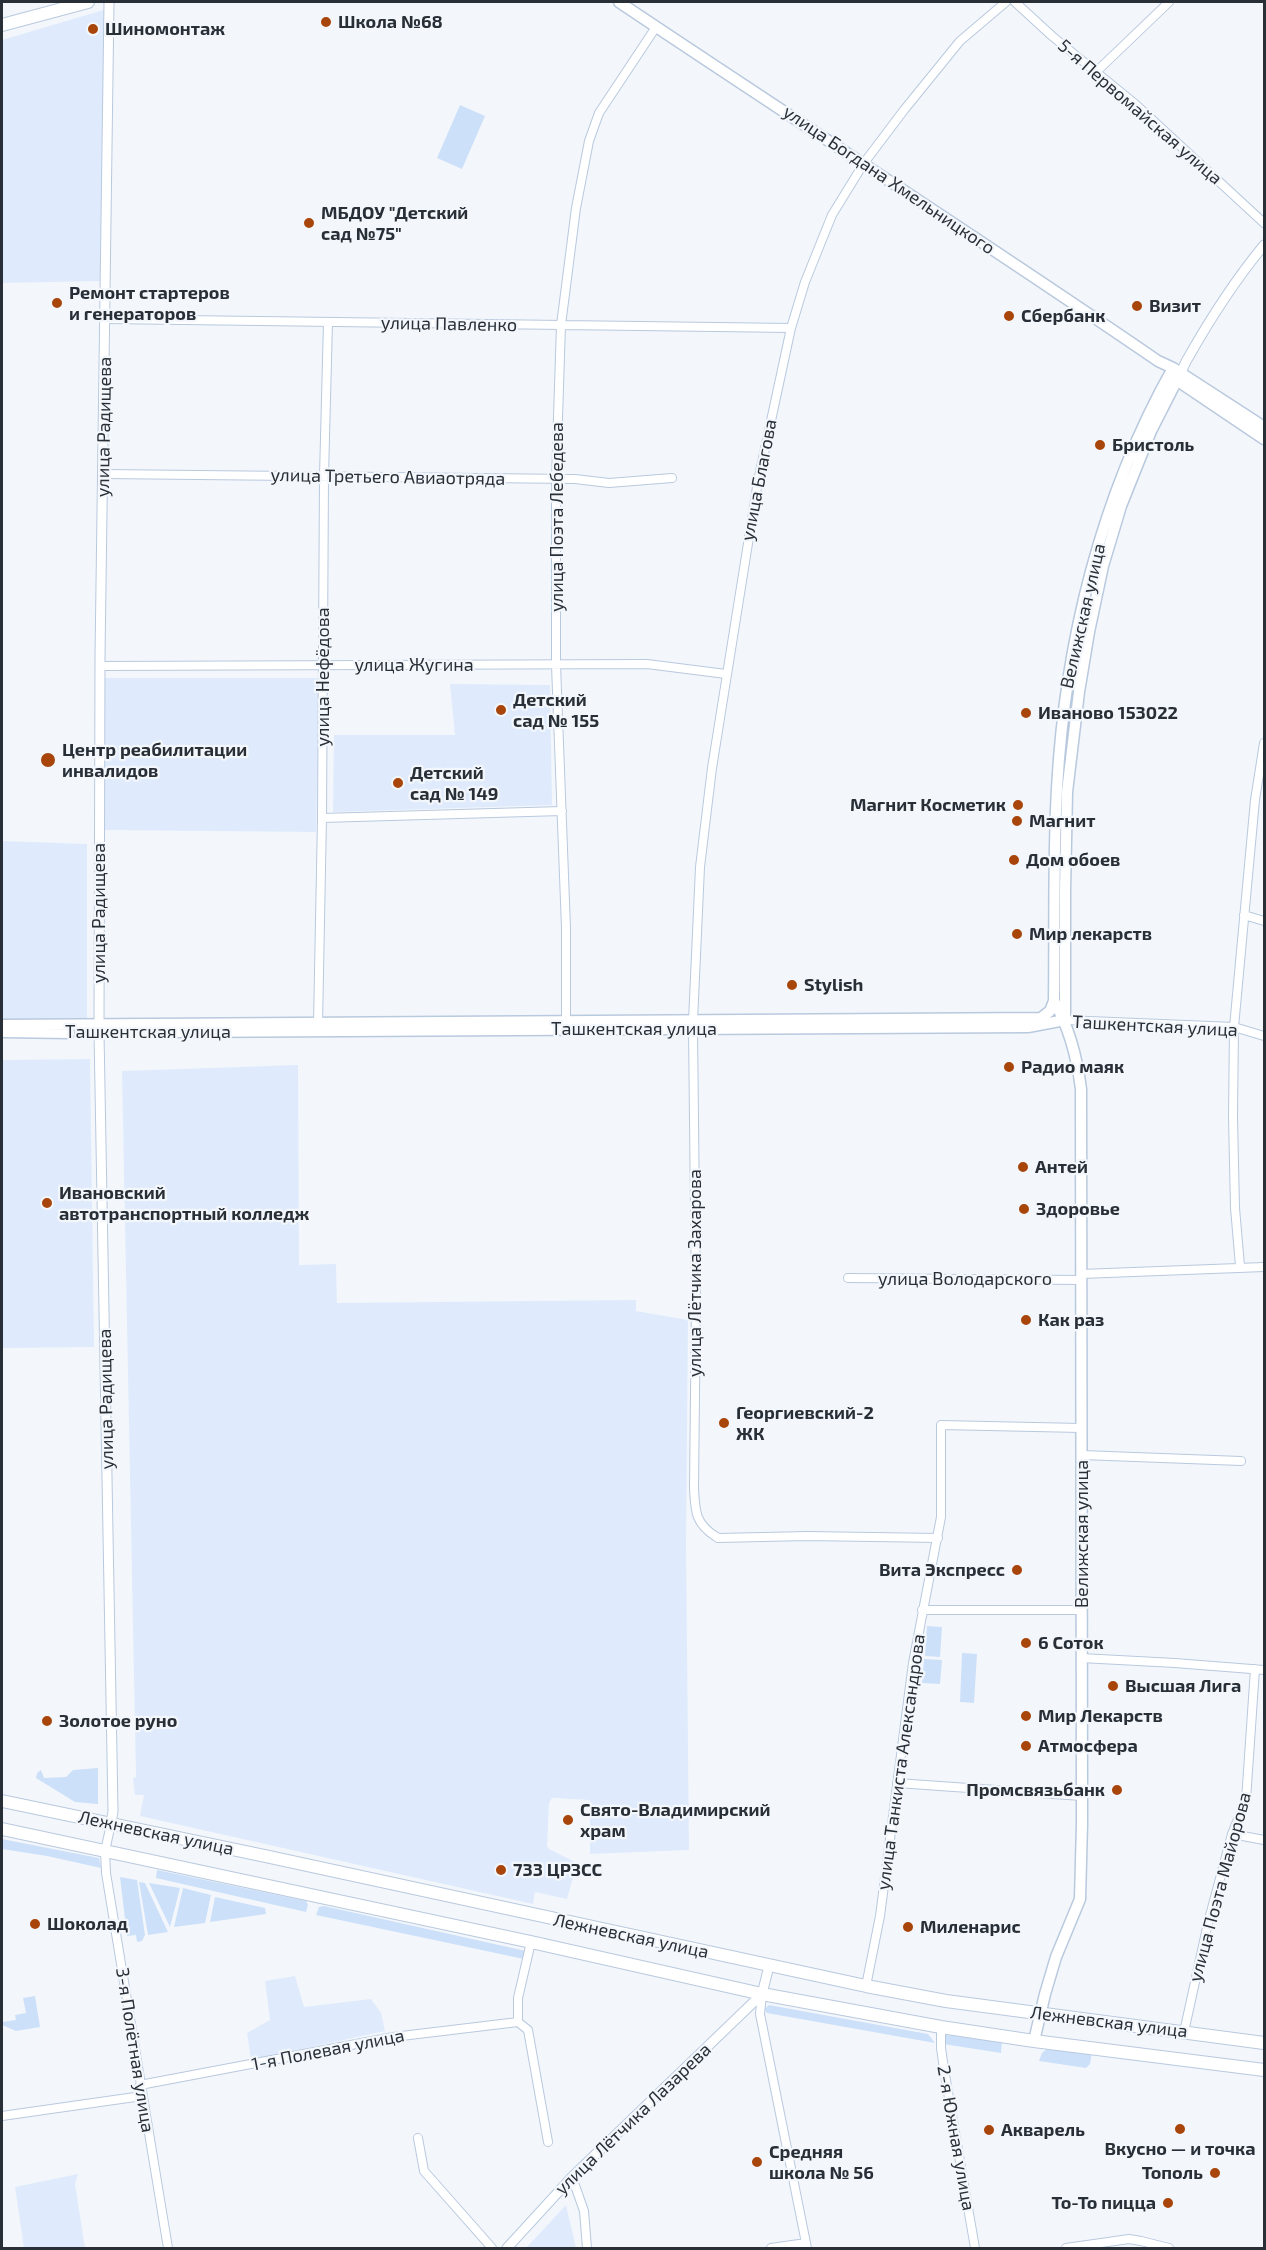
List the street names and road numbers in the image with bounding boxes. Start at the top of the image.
street label: 5-я Первомайская улица [1053,35,1227,189]
street label: улица Богдана Хмельницкого [779,101,999,259]
street label: улица Павленко [381,312,517,336]
street label: улица Радищева [92,357,116,497]
street label: улица Благова [737,417,781,543]
street label: улица Поэта Лебедева [546,422,568,612]
street label: улица Третьего Авиаотряда [270,464,506,490]
street label: Велижская улица [1056,541,1110,691]
street label: улица Нефёдова [312,607,334,747]
street label: улица Жугина [354,654,474,676]
street label: улица Радищева [88,843,110,983]
street label: Ташкентская улица [1072,1011,1238,1041]
street label: Ташкентская улица [551,1018,717,1040]
street label: Ташкентская улица [65,1021,231,1043]
street label: улица Лётчика Захарова [684,1169,706,1377]
street label: улица Володарского [878,1268,1052,1290]
street label: улица Радищева [94,1329,118,1469]
street label: Велижская улица [1071,1460,1093,1608]
street label: улица Танкиста Александрова [872,1633,930,1891]
street label: улица Поэта Майорова [1184,1790,1256,1984]
street label: Лежневская улица [76,1806,236,1860]
street label: Лежневская улица [551,1909,711,1963]
street label: 3-я Полётная улица [111,1966,159,2134]
street label: Лежневская улица [1029,2002,1189,2042]
street label: 1-я Полевая улица [250,2025,406,2075]
street label: улица Лётчика Лазарева [550,2039,716,2199]
street label: 2-я Южная улица [933,2064,979,2212]

